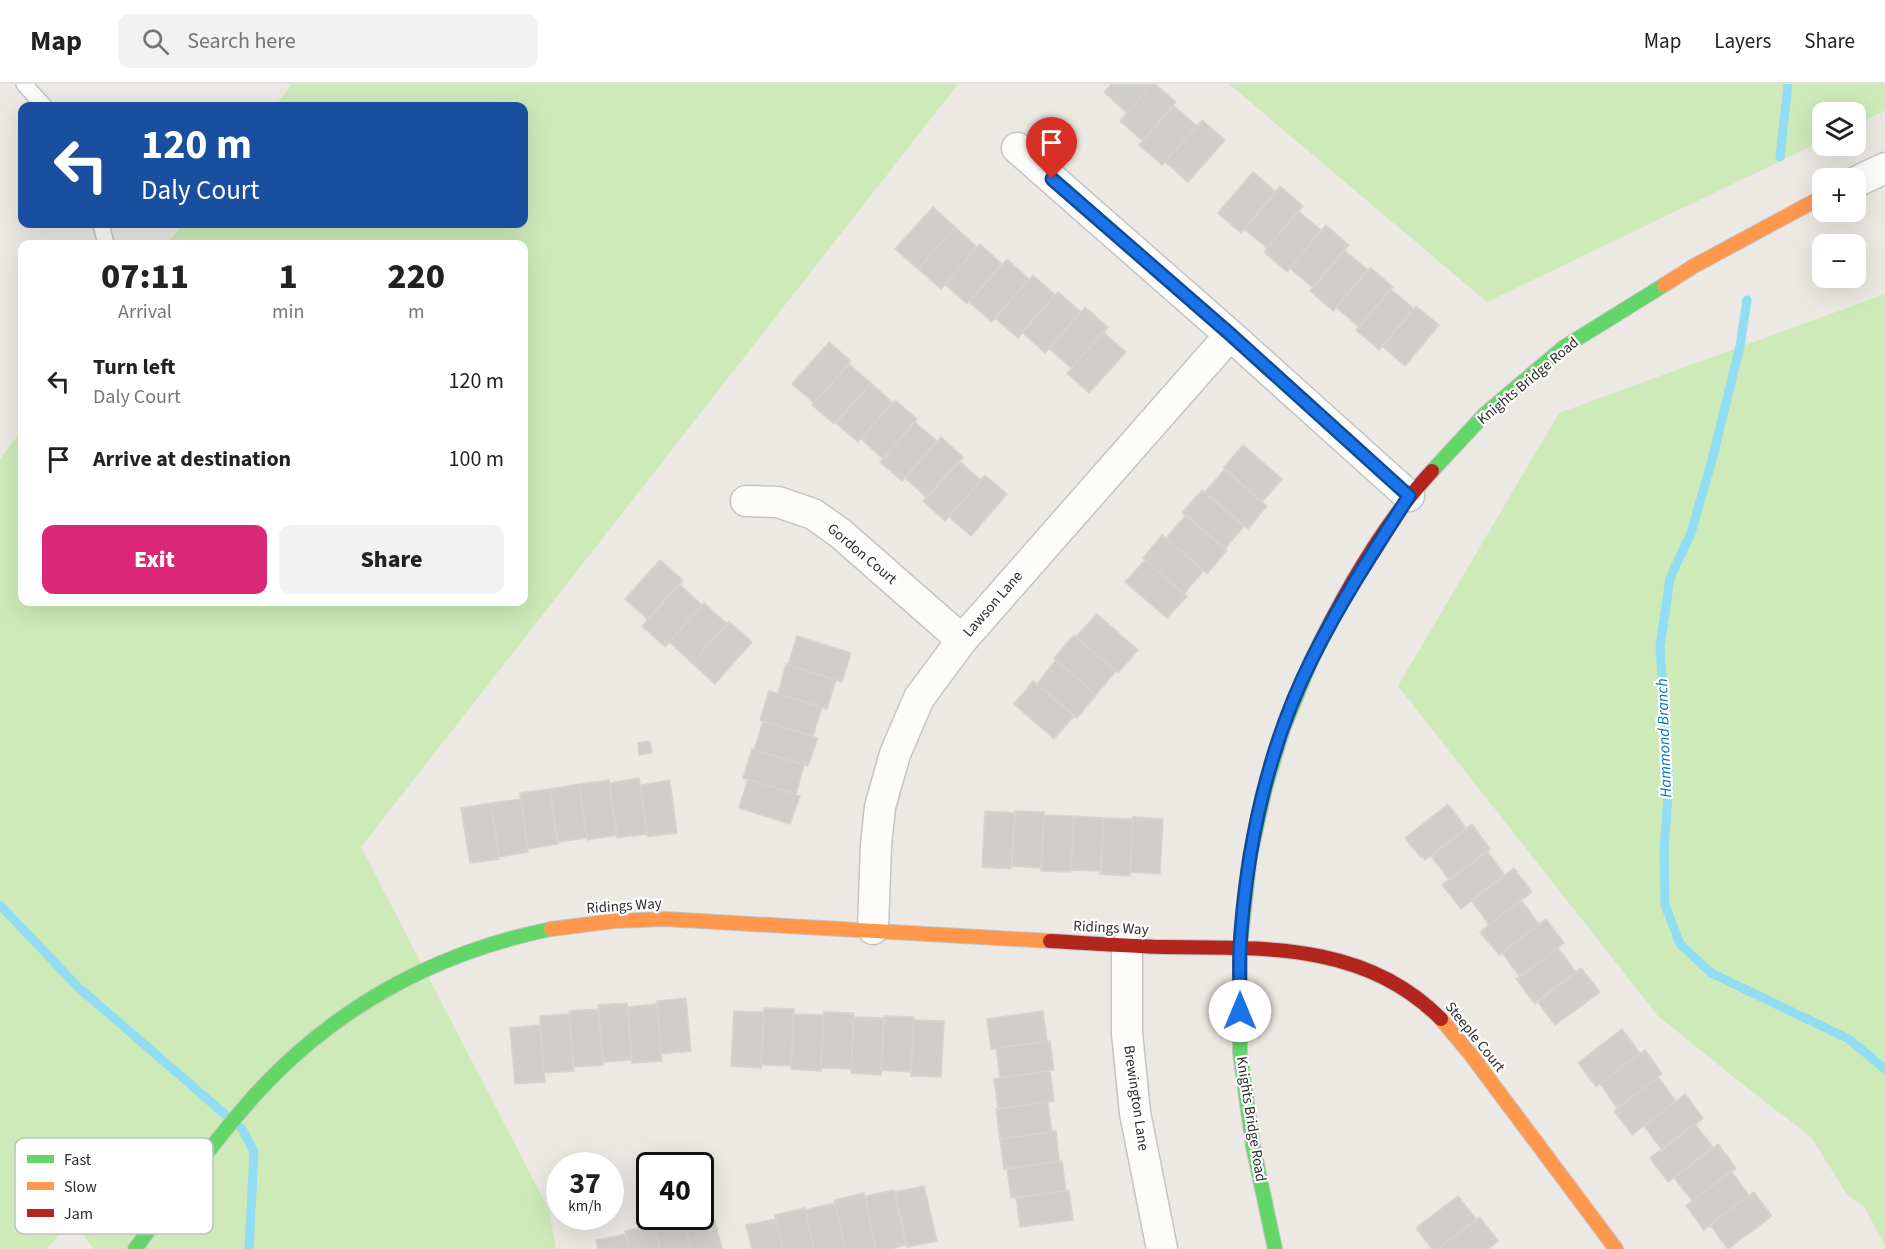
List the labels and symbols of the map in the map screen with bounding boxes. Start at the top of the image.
pin [1026,117,1077,179]
street label: Knights Bridge Road [1473,332,1583,430]
street label: Gordon Court [823,519,901,589]
street label: Lawson Lane [958,566,1028,642]
water label: Hammond Branch [1651,678,1677,798]
street label: Ridings Way [586,893,662,919]
street label: Ridings Way [1073,916,1149,940]
position arrow [1208,979,1272,1043]
street label: Steeple Court [1440,997,1510,1077]
street label: Brewington Lane [1118,1044,1154,1152]
street label: Knights Bridge Road [1231,1055,1271,1183]
legend [15,1138,213,1234]
text: Fast [64,1149,92,1171]
speed limit sign: 40 [636,1152,714,1230]
text: Slow [64,1176,97,1198]
text: Jam [64,1203,93,1225]

